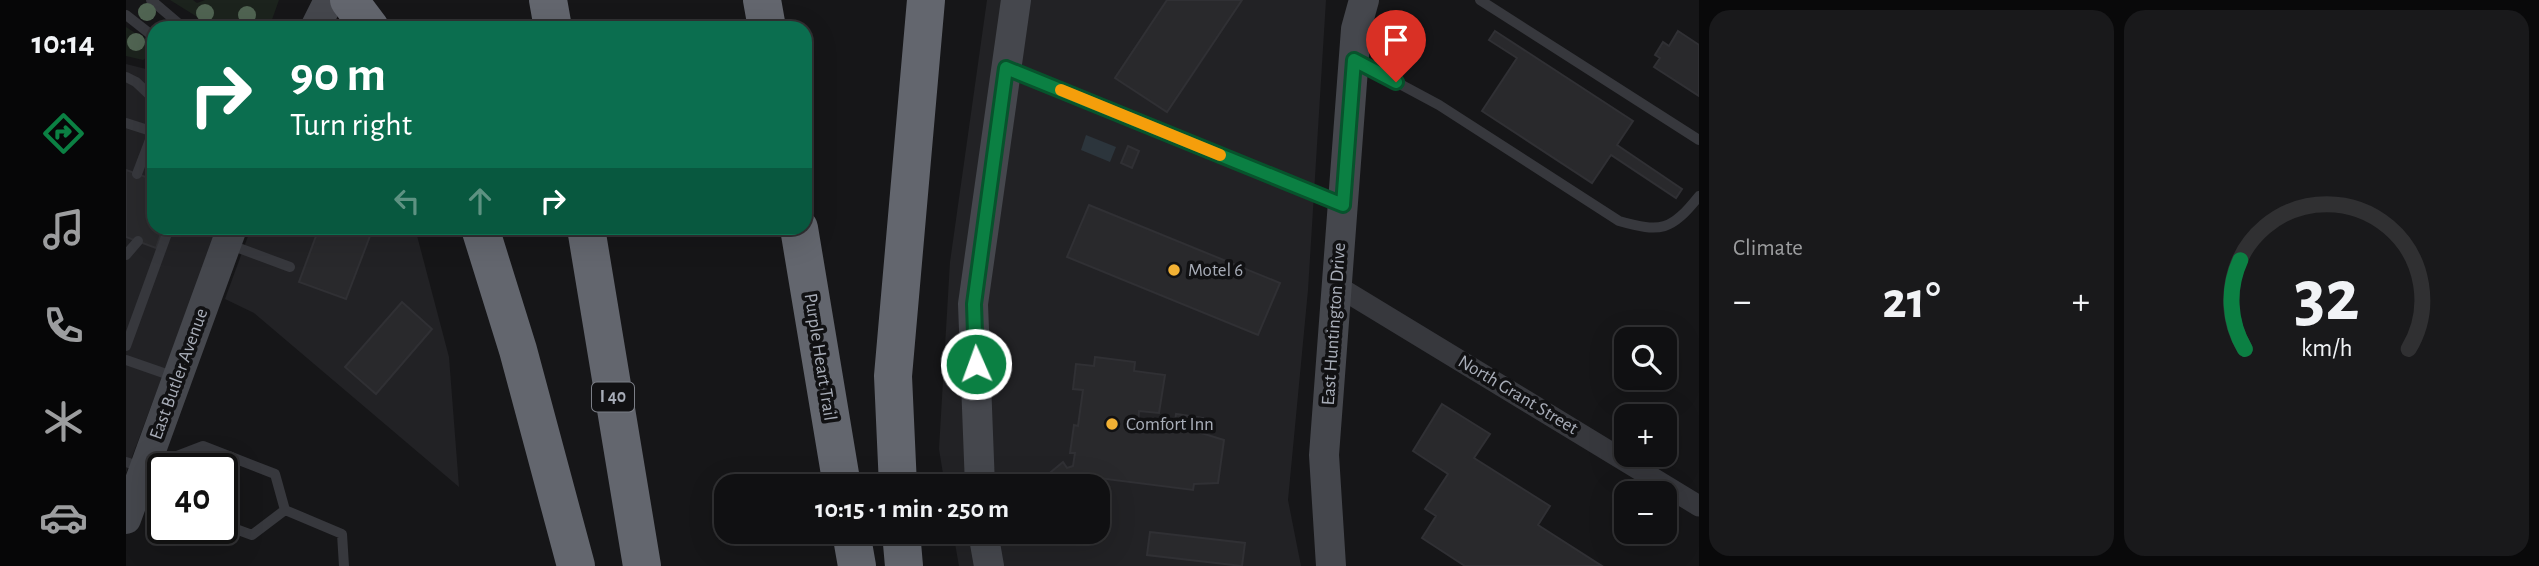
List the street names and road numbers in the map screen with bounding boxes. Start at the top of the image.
street label: East Huntington Drive [1319,242,1349,406]
street label: Purple Heart Trail [801,292,839,422]
street label: East Butler Avenue [146,306,212,442]
street label: North Grant Street [1455,352,1581,438]
road number: I 40 [592,382,634,412]

